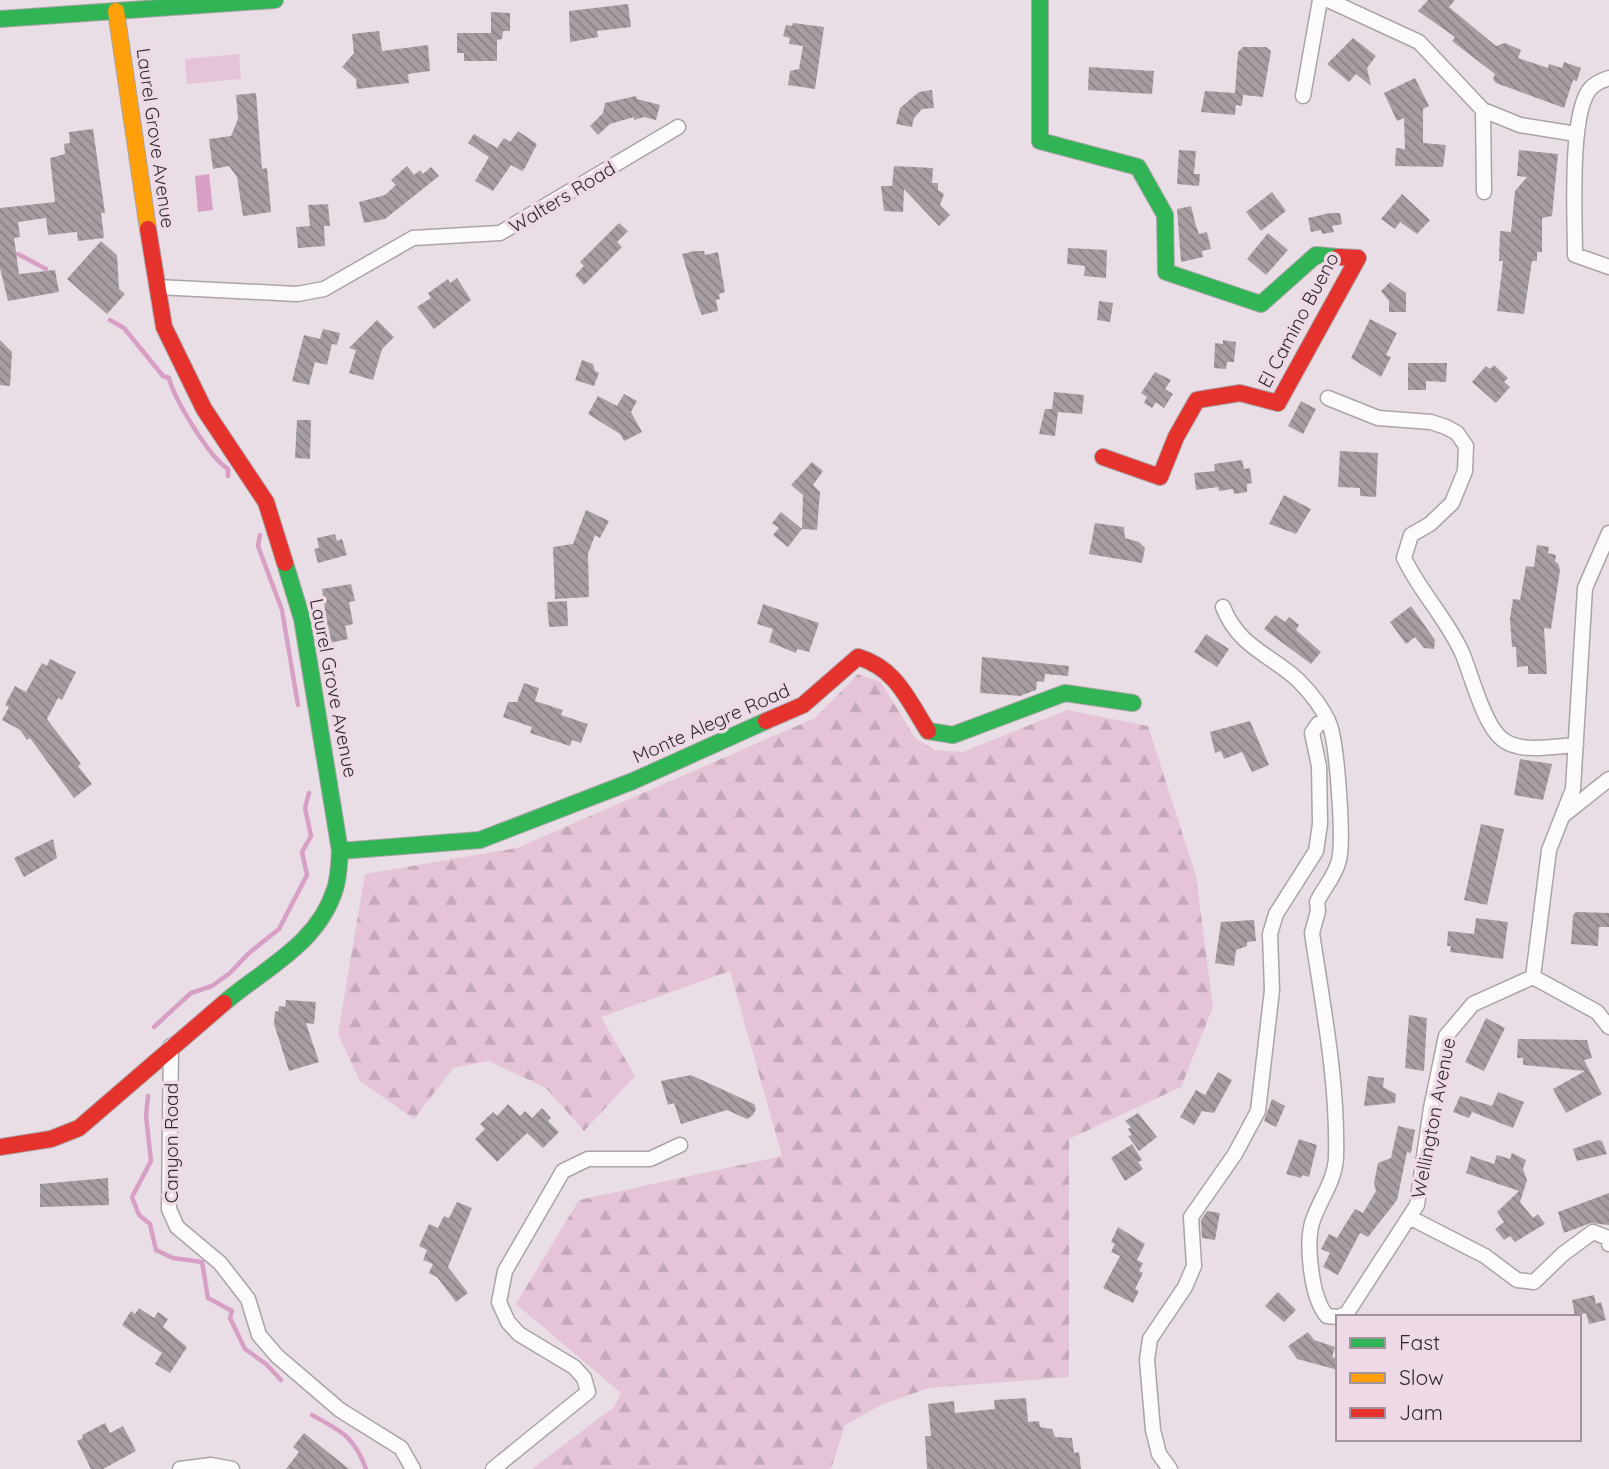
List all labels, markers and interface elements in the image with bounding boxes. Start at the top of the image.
street label: Laurel Grove Avenue [131,46,181,230]
street label: Walters Road [505,156,619,238]
street label: El Camino Bueno [1252,248,1344,392]
street label: Laurel Grove Avenue [305,596,363,780]
street label: Monte Alegre Road [629,678,793,768]
street label: Wellington Avenue [1406,1036,1460,1200]
street label: Canyon Road [159,1083,183,1203]
legend [1336,1315,1581,1441]
text: Fast [1399,1329,1440,1355]
text: Slow [1399,1364,1444,1390]
text: Jam [1399,1399,1443,1425]

